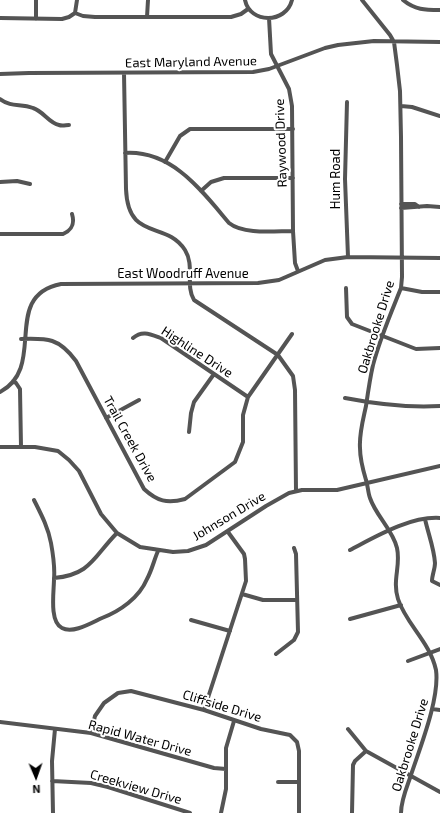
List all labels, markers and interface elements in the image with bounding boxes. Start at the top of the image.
street label: East Maryland Avenue [125,53,257,71]
street label: Raywood Drive [272,98,290,188]
street label: Hum Road [328,149,344,209]
street label: East Woodruff Avenue [117,266,249,282]
street label: Oakbrooke Drive [354,278,398,376]
street label: Highline Drive [158,323,236,381]
street label: Trail Creek Drive [100,393,160,485]
street label: Johnson Drive [190,488,268,544]
street label: Cliffside Drive [181,687,263,725]
street label: Oakbrooke Drive [388,696,432,794]
street label: Rapid Water Drive [87,717,193,759]
north arrow [16,757,56,797]
street label: Creekview Drive [88,766,184,808]
text: N [32,783,41,796]

